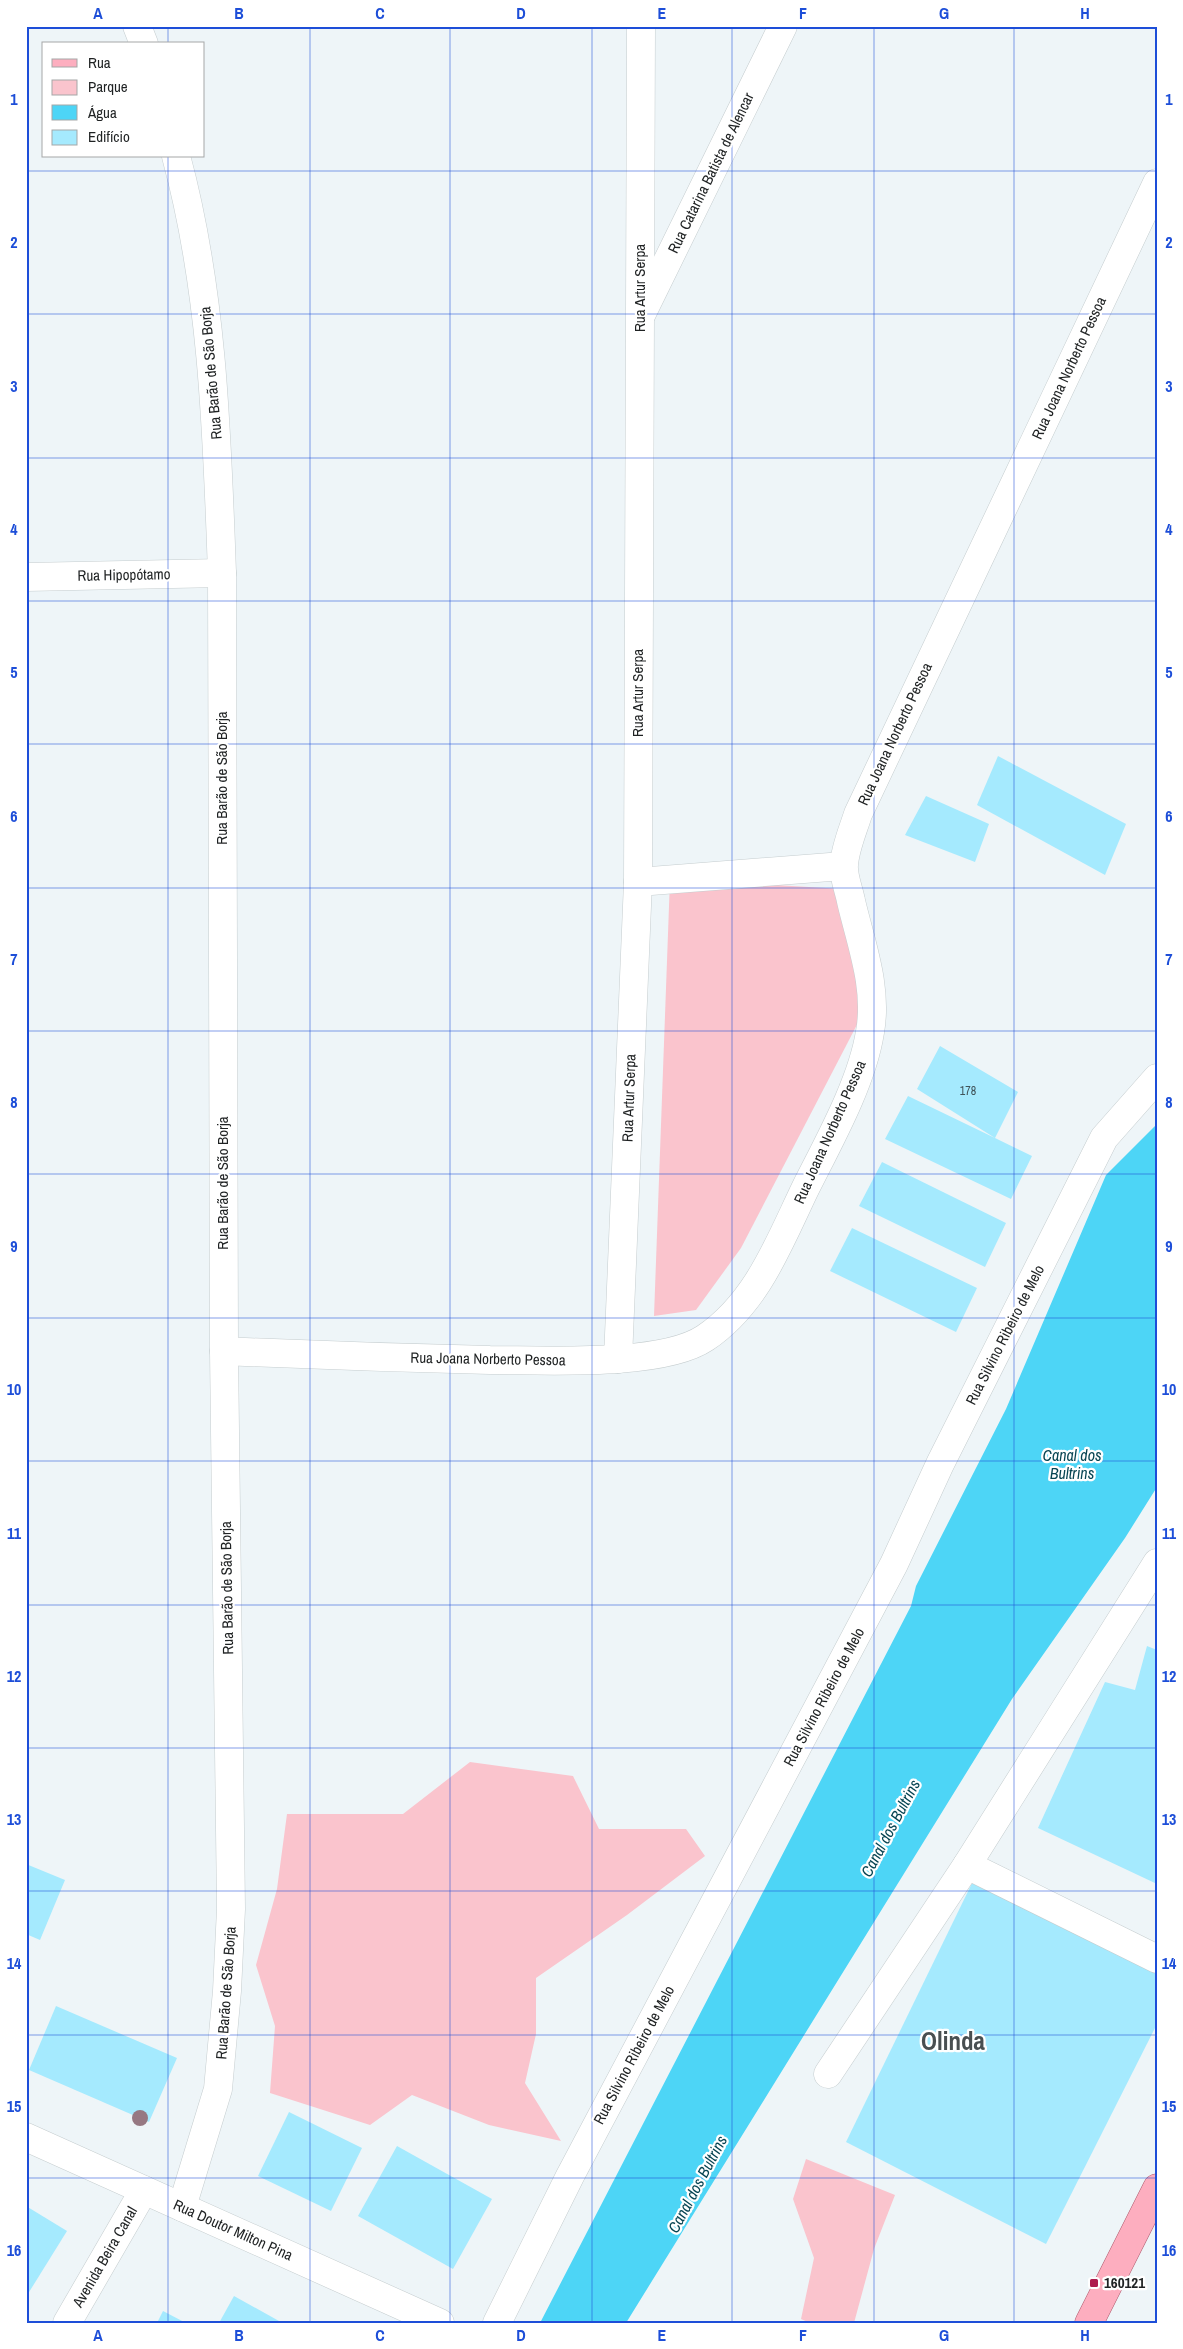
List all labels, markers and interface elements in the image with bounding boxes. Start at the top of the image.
text: A [93,2,103,24]
text: B [234,2,244,24]
text: C [375,2,385,24]
text: D [516,2,526,24]
text: E [658,2,667,24]
text: F [799,2,807,24]
text: G [939,2,949,24]
text: H [1080,2,1090,24]
legend [42,42,205,158]
text: Rua [88,52,111,73]
text: Parque [88,76,128,97]
text: 1 [10,88,18,110]
text: 1 [1165,88,1173,110]
street label: Rua Catarina Batista de Alencar [662,89,759,257]
text: Água [87,102,117,123]
text: Edifício [88,126,130,147]
text: 2 [10,231,18,253]
text: 2 [1165,231,1173,253]
street label: Rua Artur Serpa [629,244,650,332]
street label: Rua Joana Norberto Pessoa [1026,293,1111,443]
street label: Rua Barão de São Borja [194,306,227,440]
text: 3 [10,375,18,397]
text: 3 [1165,375,1173,397]
text: 4 [10,518,18,540]
text: 4 [1165,518,1173,540]
street label: Rua Hipopótamo [77,563,171,586]
street label: Rua Artur Serpa [627,649,648,737]
street label: Rua Joana Norberto Pessoa [852,659,937,809]
text: 5 [10,661,18,683]
text: 5 [1165,661,1173,683]
street label: Rua Barão de São Borja [211,711,232,845]
text: 6 [10,805,18,827]
text: 6 [1165,805,1173,827]
text: 7 [10,948,18,970]
text: 7 [1165,948,1173,970]
street label: Rua Artur Serpa [616,1053,641,1142]
street label: Rua Joana Norberto Pessoa [788,1056,871,1207]
house number: 178 [960,1083,976,1099]
text: 8 [10,1091,18,1113]
text: 8 [1165,1091,1173,1113]
street label: Rua Barão de São Borja [212,1116,233,1250]
text: 9 [10,1235,18,1257]
text: 9 [1165,1235,1173,1257]
street label: Rua Silvino Ribeiro de Melo [960,1261,1049,1408]
street label: Rua Joana Norberto Pessoa [410,1347,566,1370]
text: 10 [7,1378,21,1400]
text: 10 [1162,1378,1176,1400]
water label: Canal dos Bultrins [1042,1444,1102,1484]
street label: Rua Barão de São Borja [215,1521,238,1655]
text: 11 [7,1522,22,1544]
text: 11 [1162,1522,1177,1544]
street label: Rua Silvino Ribeiro de Melo [778,1623,869,1770]
text: 12 [7,1665,21,1687]
text: 12 [1162,1665,1176,1687]
water label: Canal dos Bultrins [855,1775,925,1880]
text: 13 [7,1808,21,1830]
text: 13 [1162,1808,1176,1830]
street label: Rua Barão de São Borja [210,1926,241,2060]
text: 14 [7,1952,22,1974]
text: 14 [1162,1952,1177,1974]
street label: Rua Silvino Ribeiro de Melo [588,1981,679,2128]
district label: Olinda [921,2024,985,2058]
text: 15 [7,2095,21,2117]
text: 15 [1162,2095,1176,2117]
water label: Canal dos Bultrins [662,2131,732,2236]
street label: Rua Doutor Milton Pina [170,2194,296,2265]
street label: Avenida Beira Canal [67,2202,142,2312]
text: 16 [7,2239,21,2261]
text: 16 [1162,2239,1176,2261]
place label: 160121 [1104,2272,1145,2293]
marker: 160121 [1088,2277,1100,2289]
text: A [93,2324,103,2346]
text: B [234,2324,244,2346]
text: C [375,2324,385,2346]
text: D [516,2324,526,2346]
text: E [658,2324,667,2346]
text: F [799,2324,807,2346]
text: G [939,2324,949,2346]
text: H [1080,2324,1090,2346]

